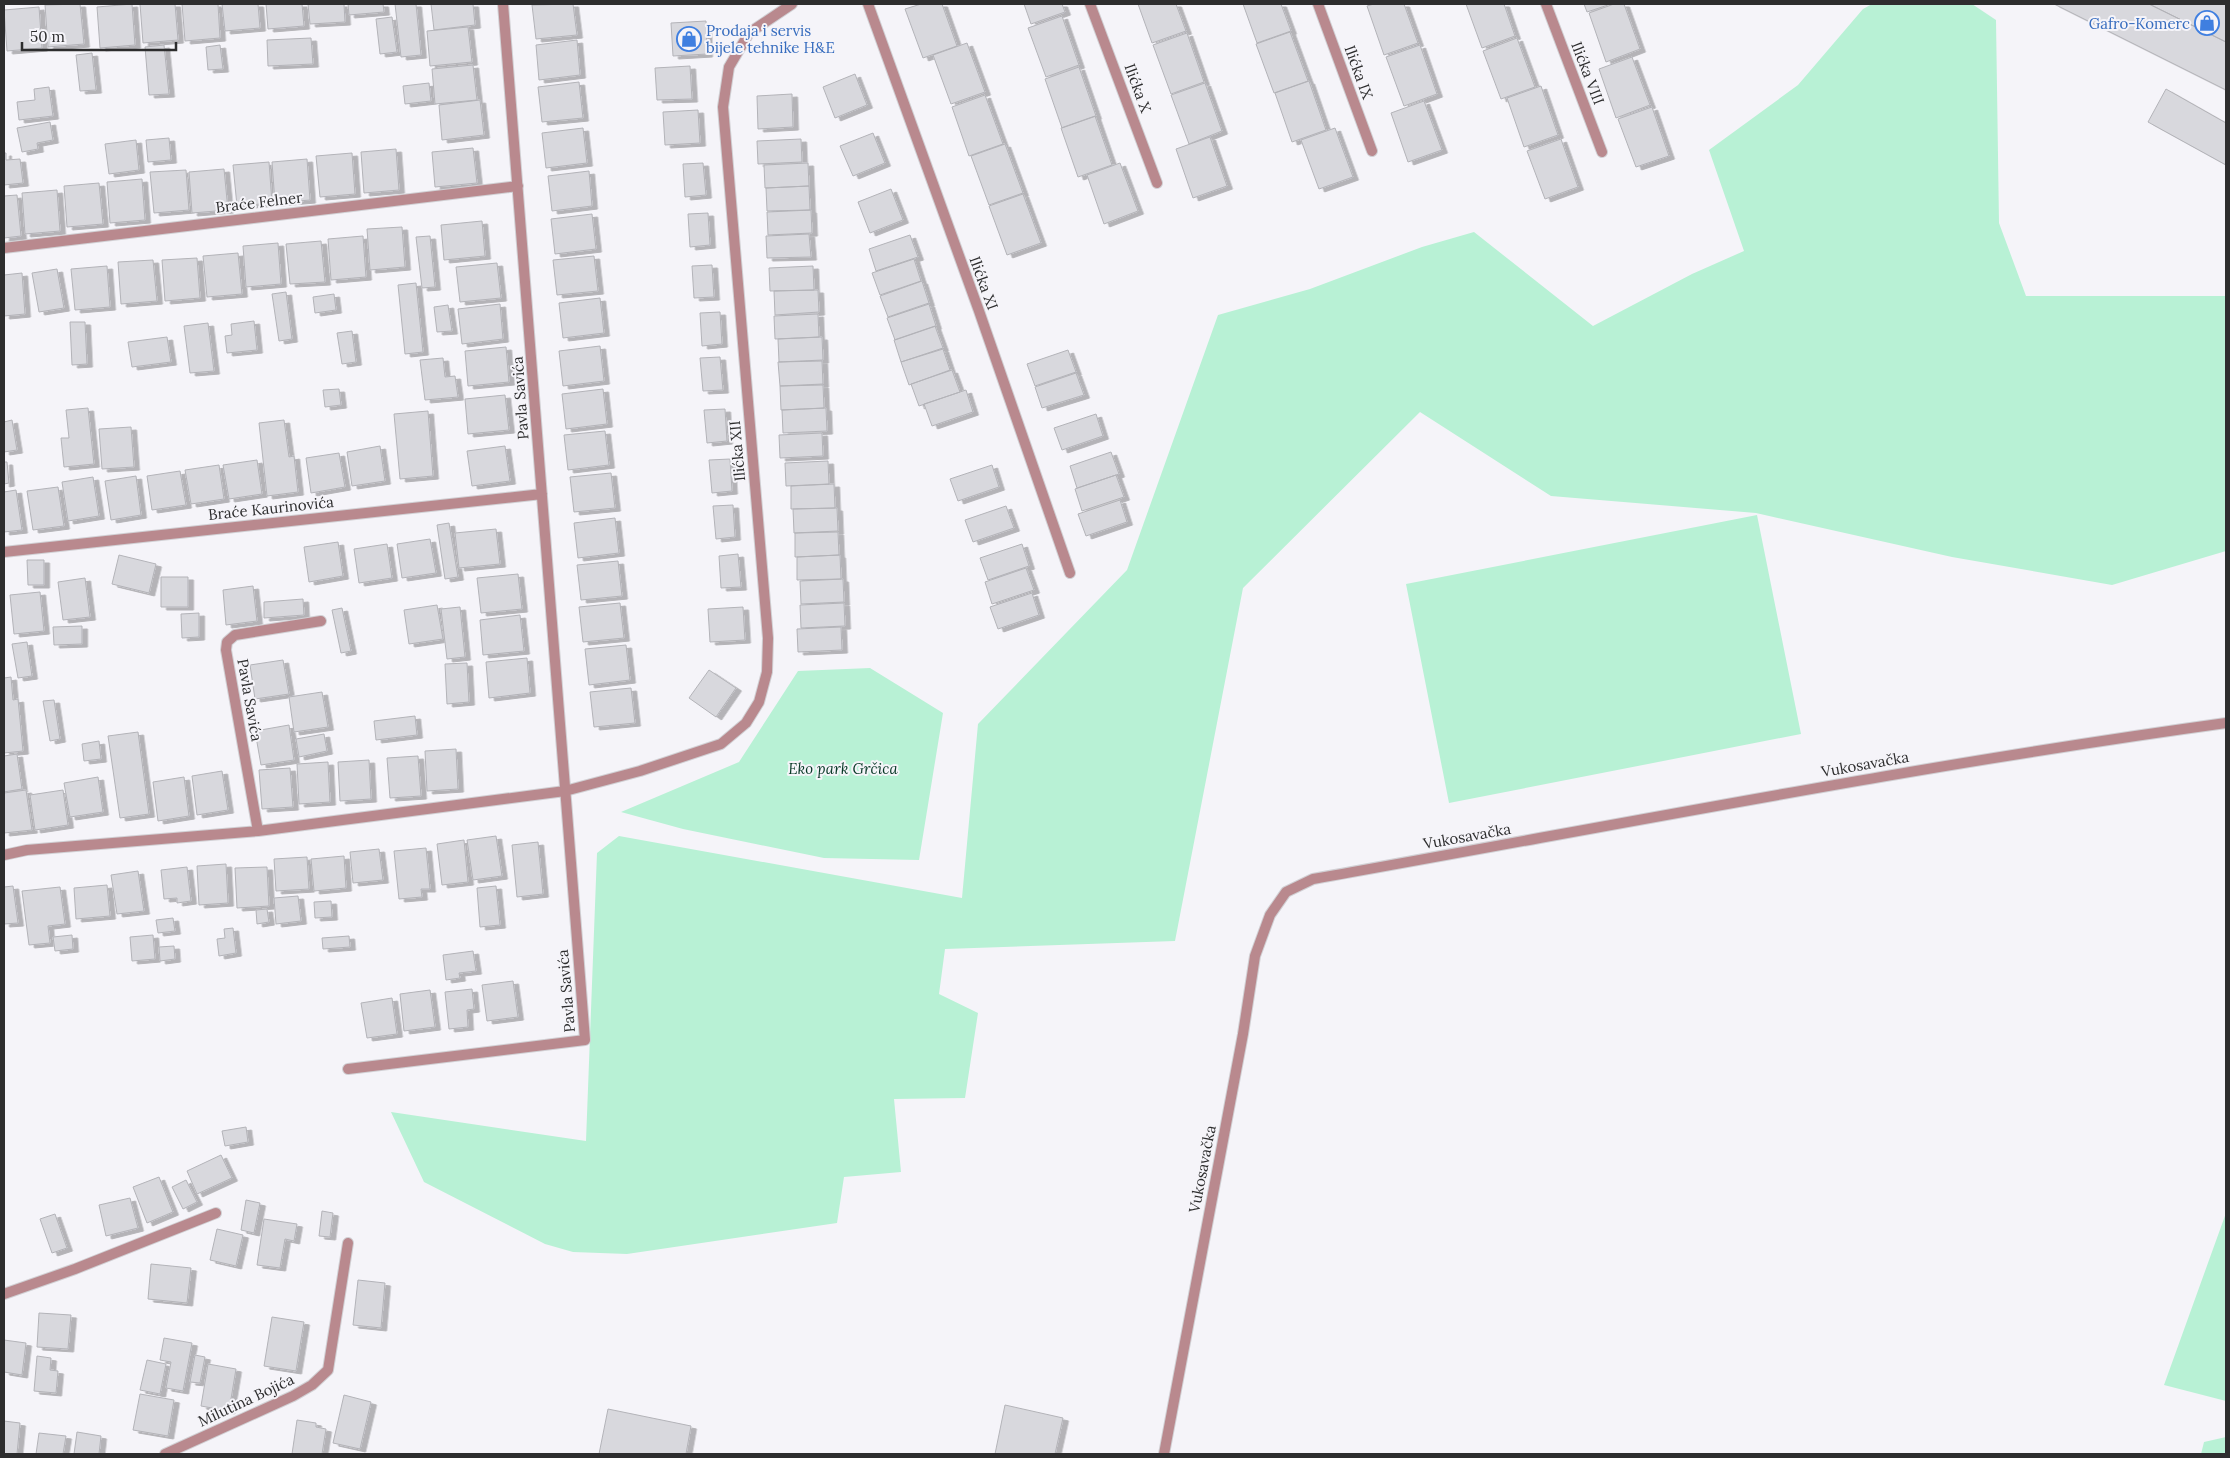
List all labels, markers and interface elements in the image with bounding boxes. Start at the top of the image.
shop icon: Gafro-Komerc [2194,10,2220,36]
place label: Gafro-Komerc [2089,14,2190,33]
scale bar [22,20,176,52]
place label: Prodaja i servis bijele tehnike H&E [706,21,835,57]
shop icon: Prodaja i servis bijele tehnike H&E [676,26,702,52]
text: 50 m [30,27,65,46]
street label: Ilićka VIII [1567,39,1609,107]
street label: Ilićka IX [1341,43,1378,102]
street label: Ilićka X [1120,61,1156,115]
street label: Braće Felner [215,187,304,217]
street label: Ilićka XI [966,254,1002,312]
street label: Pavla Savića [508,355,532,440]
street label: Ilićka XII [725,420,749,482]
street label: Braće Kaurinovića [207,492,335,524]
street label: Pavla Savića [233,657,267,743]
street label: Vukosavačka [1819,747,1911,781]
park label: Eko park Grčica [788,759,898,778]
street label: Vukosavačka [1421,819,1513,853]
street label: Pavla Savića [553,948,579,1033]
street label: Vukosavačka [1184,1123,1220,1215]
street label: Milutina Bojića [195,1369,297,1431]

